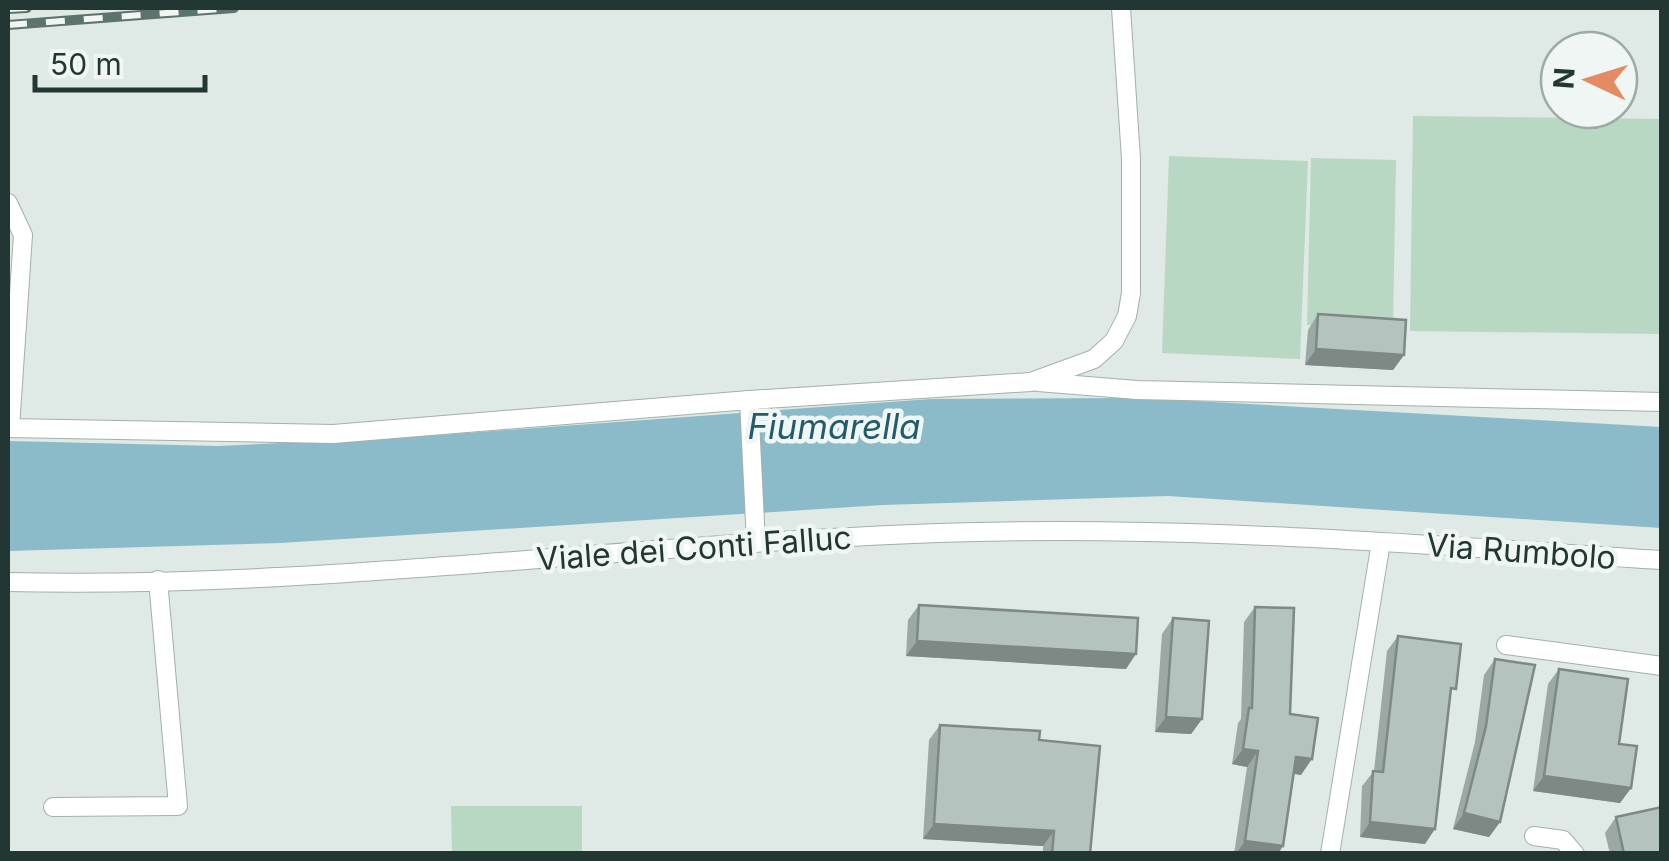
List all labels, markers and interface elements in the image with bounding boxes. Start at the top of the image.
scale bar [35,30,205,92]
north arrow [1539,30,1639,130]
text: 50 m [50,46,122,82]
text: N [1546,66,1582,90]
water label: Fiumarella [747,405,921,447]
street label: Viale dei Conti Falluc [535,518,853,578]
street label: Via Rumbolo [1425,525,1617,577]

